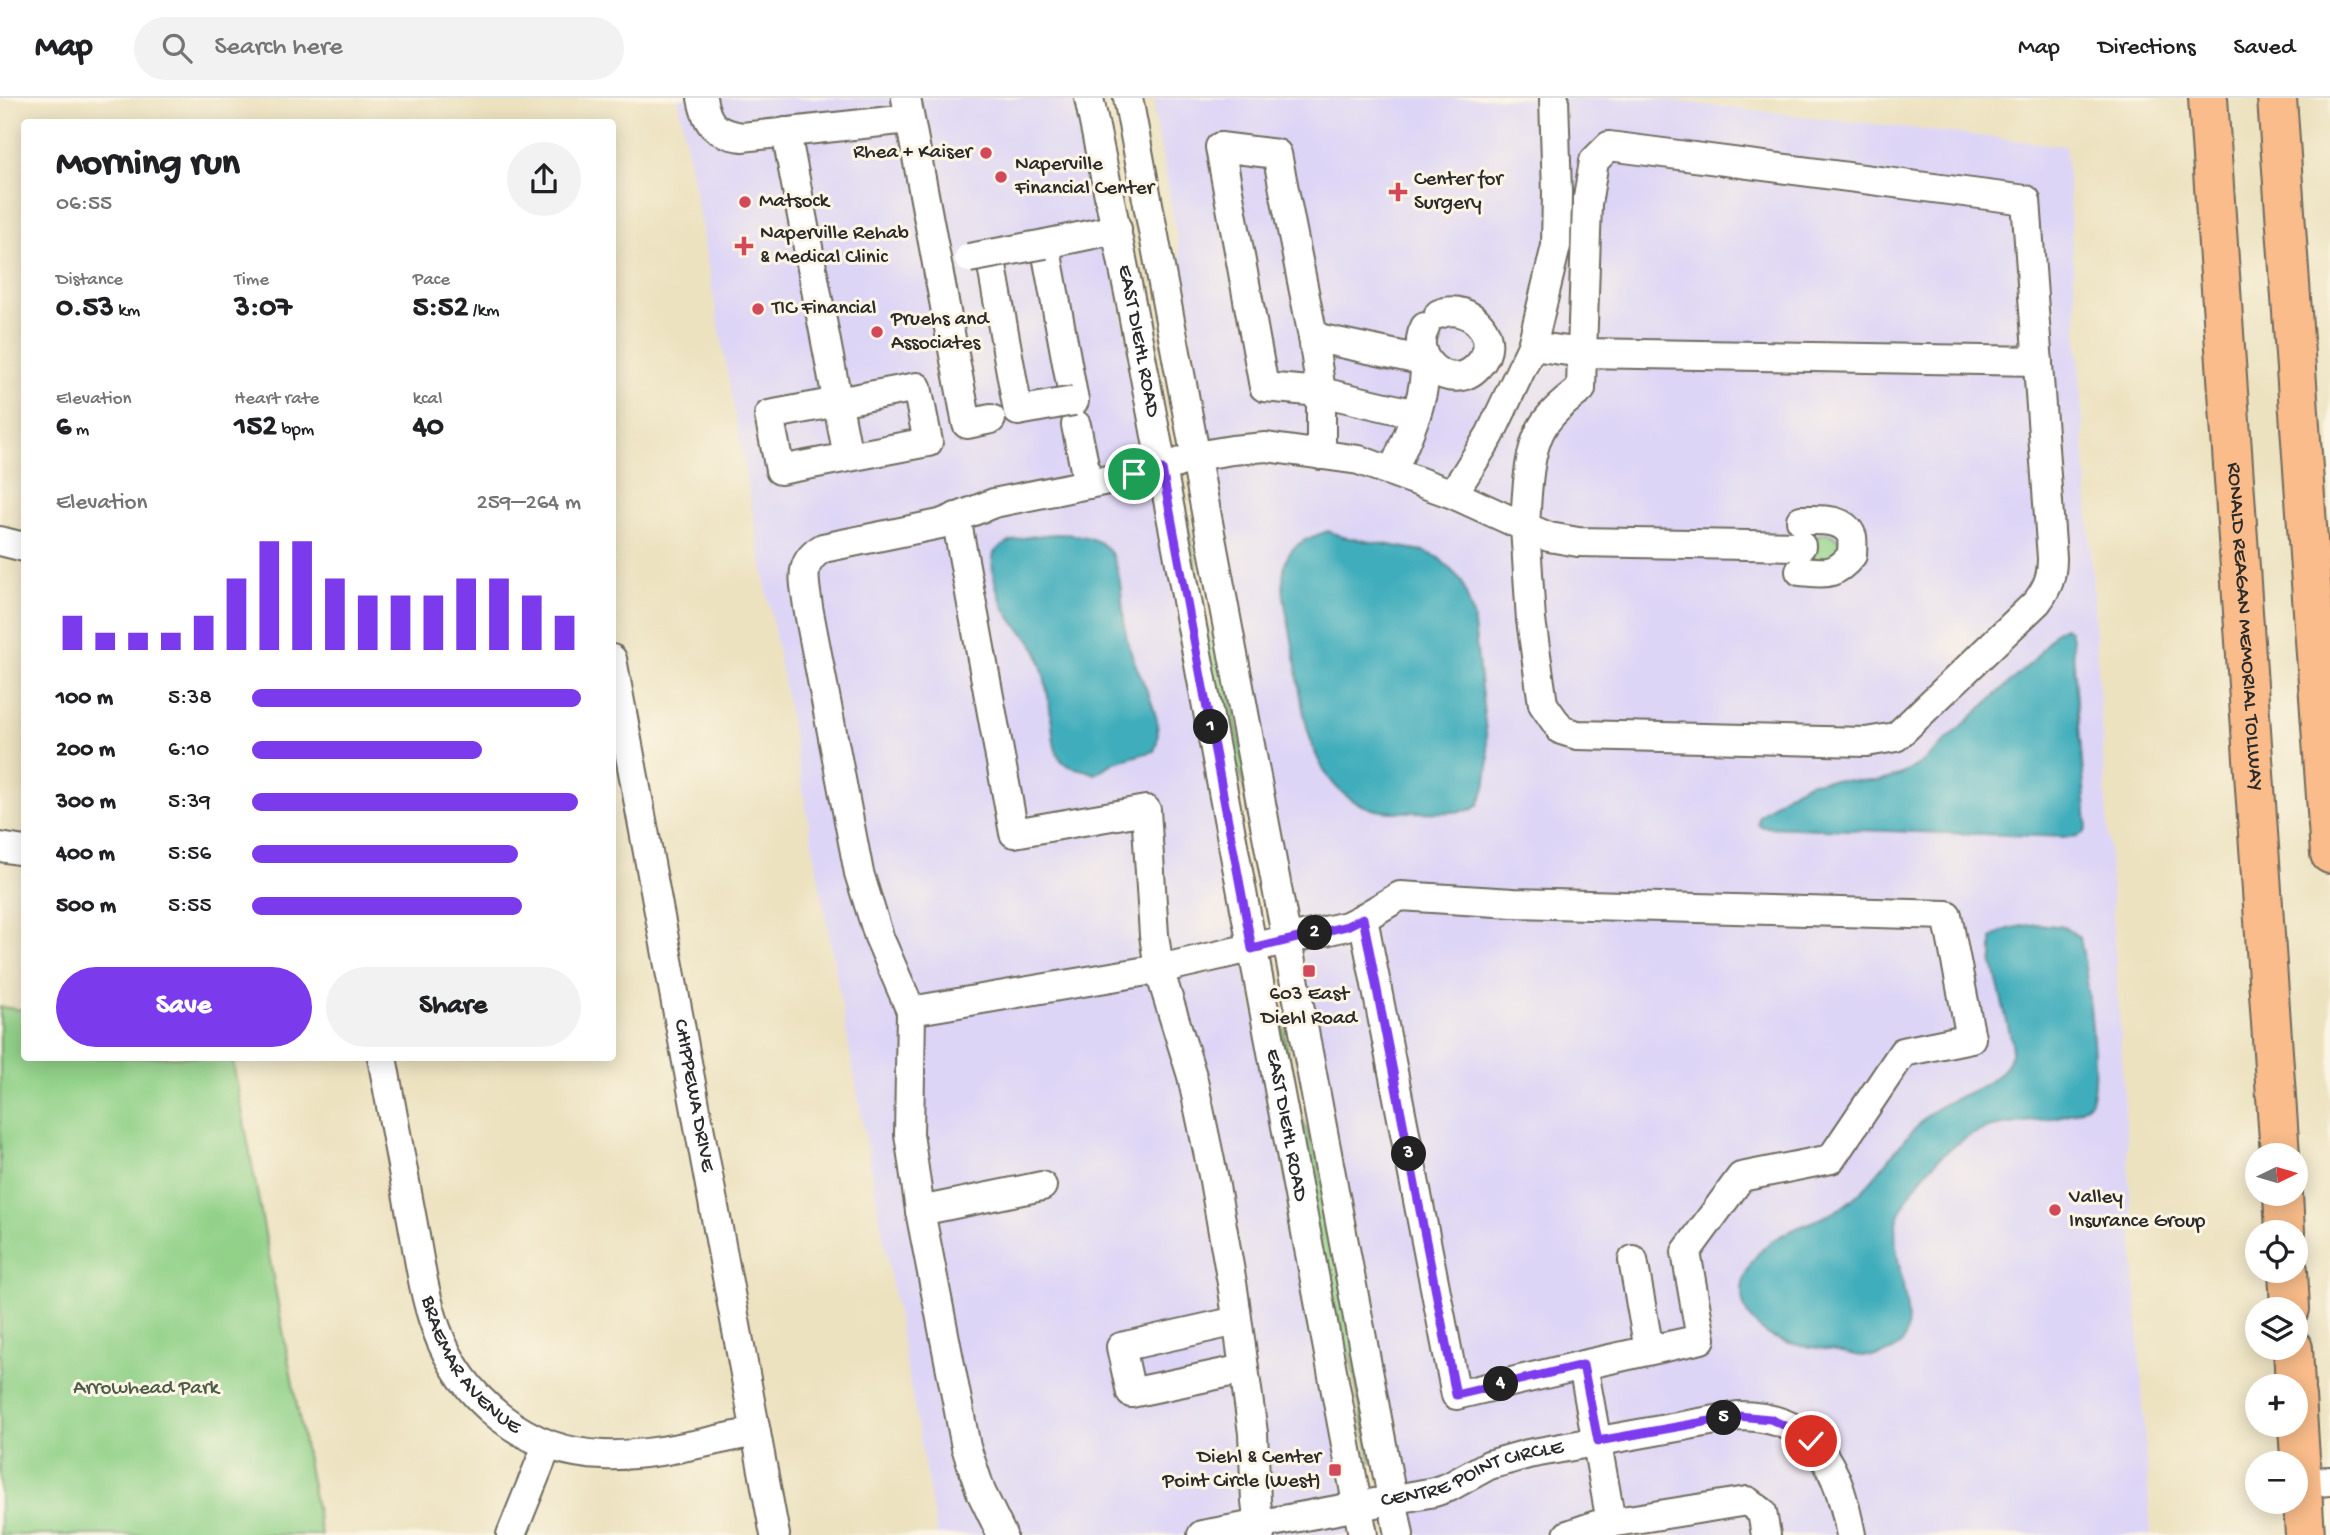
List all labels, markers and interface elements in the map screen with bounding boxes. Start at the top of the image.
search box [134,17,624,80]
text: Map [35,29,92,67]
icon: search [158,29,196,67]
text: Search here [214,33,343,64]
text: Map [2018,34,2060,63]
text: Directions [2098,34,2196,63]
text: Saved [2234,34,2295,63]
place label: Rhea + Kaiser [853,141,974,166]
button: share [507,142,581,216]
text: Morning run [56,143,240,187]
marker: Rhea + Kaiser [978,145,994,161]
place label: Naperville Financial Center [1014,153,1155,202]
place label: Center for Surgery [1414,168,1504,217]
marker: Naperville Financial Center [993,169,1009,185]
marker: Center for Surgery [1388,182,1408,202]
place label: Matsock [759,190,832,215]
text: 06:55 [56,191,112,218]
marker: Matsock [737,194,753,210]
place label: Naperville Rehab & Medical Clinic [760,222,909,271]
marker: Naperville Rehab & Medical Clinic [734,236,754,256]
street label: EAST DIEHL ROAD [1111,263,1165,420]
text: Distance [56,269,123,292]
text: Time [234,269,269,292]
text: Pace [413,269,450,292]
text: 0.53 [56,292,114,327]
text: 3:07 [234,292,292,327]
text: 5:52 [413,292,468,327]
place label: TIC Financial [771,297,876,322]
text: km [114,300,140,323]
text: /km [468,300,499,323]
marker: TIC Financial [750,301,766,317]
place label: Pruehs and Associates [890,308,990,357]
marker: Pruehs and Associates [869,324,885,340]
text: Elevation [56,388,132,411]
text: Heart rate [234,388,319,411]
text: kcal [413,388,442,411]
text: 6 [56,411,71,446]
text: 152 [234,411,277,446]
text: 40 [413,411,444,446]
text: m [71,419,89,442]
text: bpm [277,419,314,442]
pin [1104,444,1164,504]
icon: arrive [1115,455,1153,493]
street label: RONALD REAGAN MEMORIAL TOLLWAY [2220,462,2268,792]
text: Elevation [56,490,147,517]
text: 259–264 m [476,490,581,517]
text: 100 m [56,685,113,712]
text: 5:38 [168,685,212,712]
pin: 1 [1194,710,1228,744]
text: 1 [1207,715,1214,738]
text: 200 m [56,737,115,764]
text: 6:10 [168,737,209,764]
text: 300 m [56,789,116,816]
text: 5:39 [168,789,211,816]
text: 400 m [56,841,115,868]
text: 5:56 [168,841,211,868]
text: 500 m [56,893,116,920]
text: 5:55 [168,893,212,920]
pin: 2 [1298,916,1332,950]
text: 2 [1310,921,1319,944]
marker: 603 East Diehl Road [1301,963,1317,979]
button: Save [56,967,312,1047]
button: Share [326,967,581,1047]
place label: 603 East Diehl Road [1259,983,1359,1032]
street label: CHIPPEWA DRIVE [667,1017,720,1175]
street label: EAST DIEHL ROAD [1259,1047,1312,1204]
pin: 3 [1392,1136,1426,1172]
text: 3 [1404,1142,1413,1165]
north arrow [2245,1143,2308,1206]
map controls [2245,1143,2308,1514]
place label: Valley Insurance Group [2068,1186,2206,1235]
marker: Valley Insurance Group [2047,1202,2063,1218]
button: locate [2245,1220,2308,1283]
street label: BRAEMAR AVENUE [414,1293,526,1441]
button: layers [2245,1297,2308,1360]
pin: 4 [1484,1366,1518,1402]
text: 4 [1496,1372,1505,1395]
button: + [2245,1374,2308,1437]
park label: Arrowhead Park [73,1377,221,1402]
pin: 5 [1706,1400,1742,1436]
text: 5 [1719,1406,1729,1429]
pin [1781,1411,1841,1471]
icon: check [1792,1422,1830,1460]
street label: CENTRE POINT CIRCLE [1379,1435,1566,1514]
place label: Diehl & Center Point Circle (West) [1162,1446,1323,1495]
button: − [2245,1451,2308,1514]
marker: Diehl & Center Point Circle (West) [1327,1462,1343,1478]

